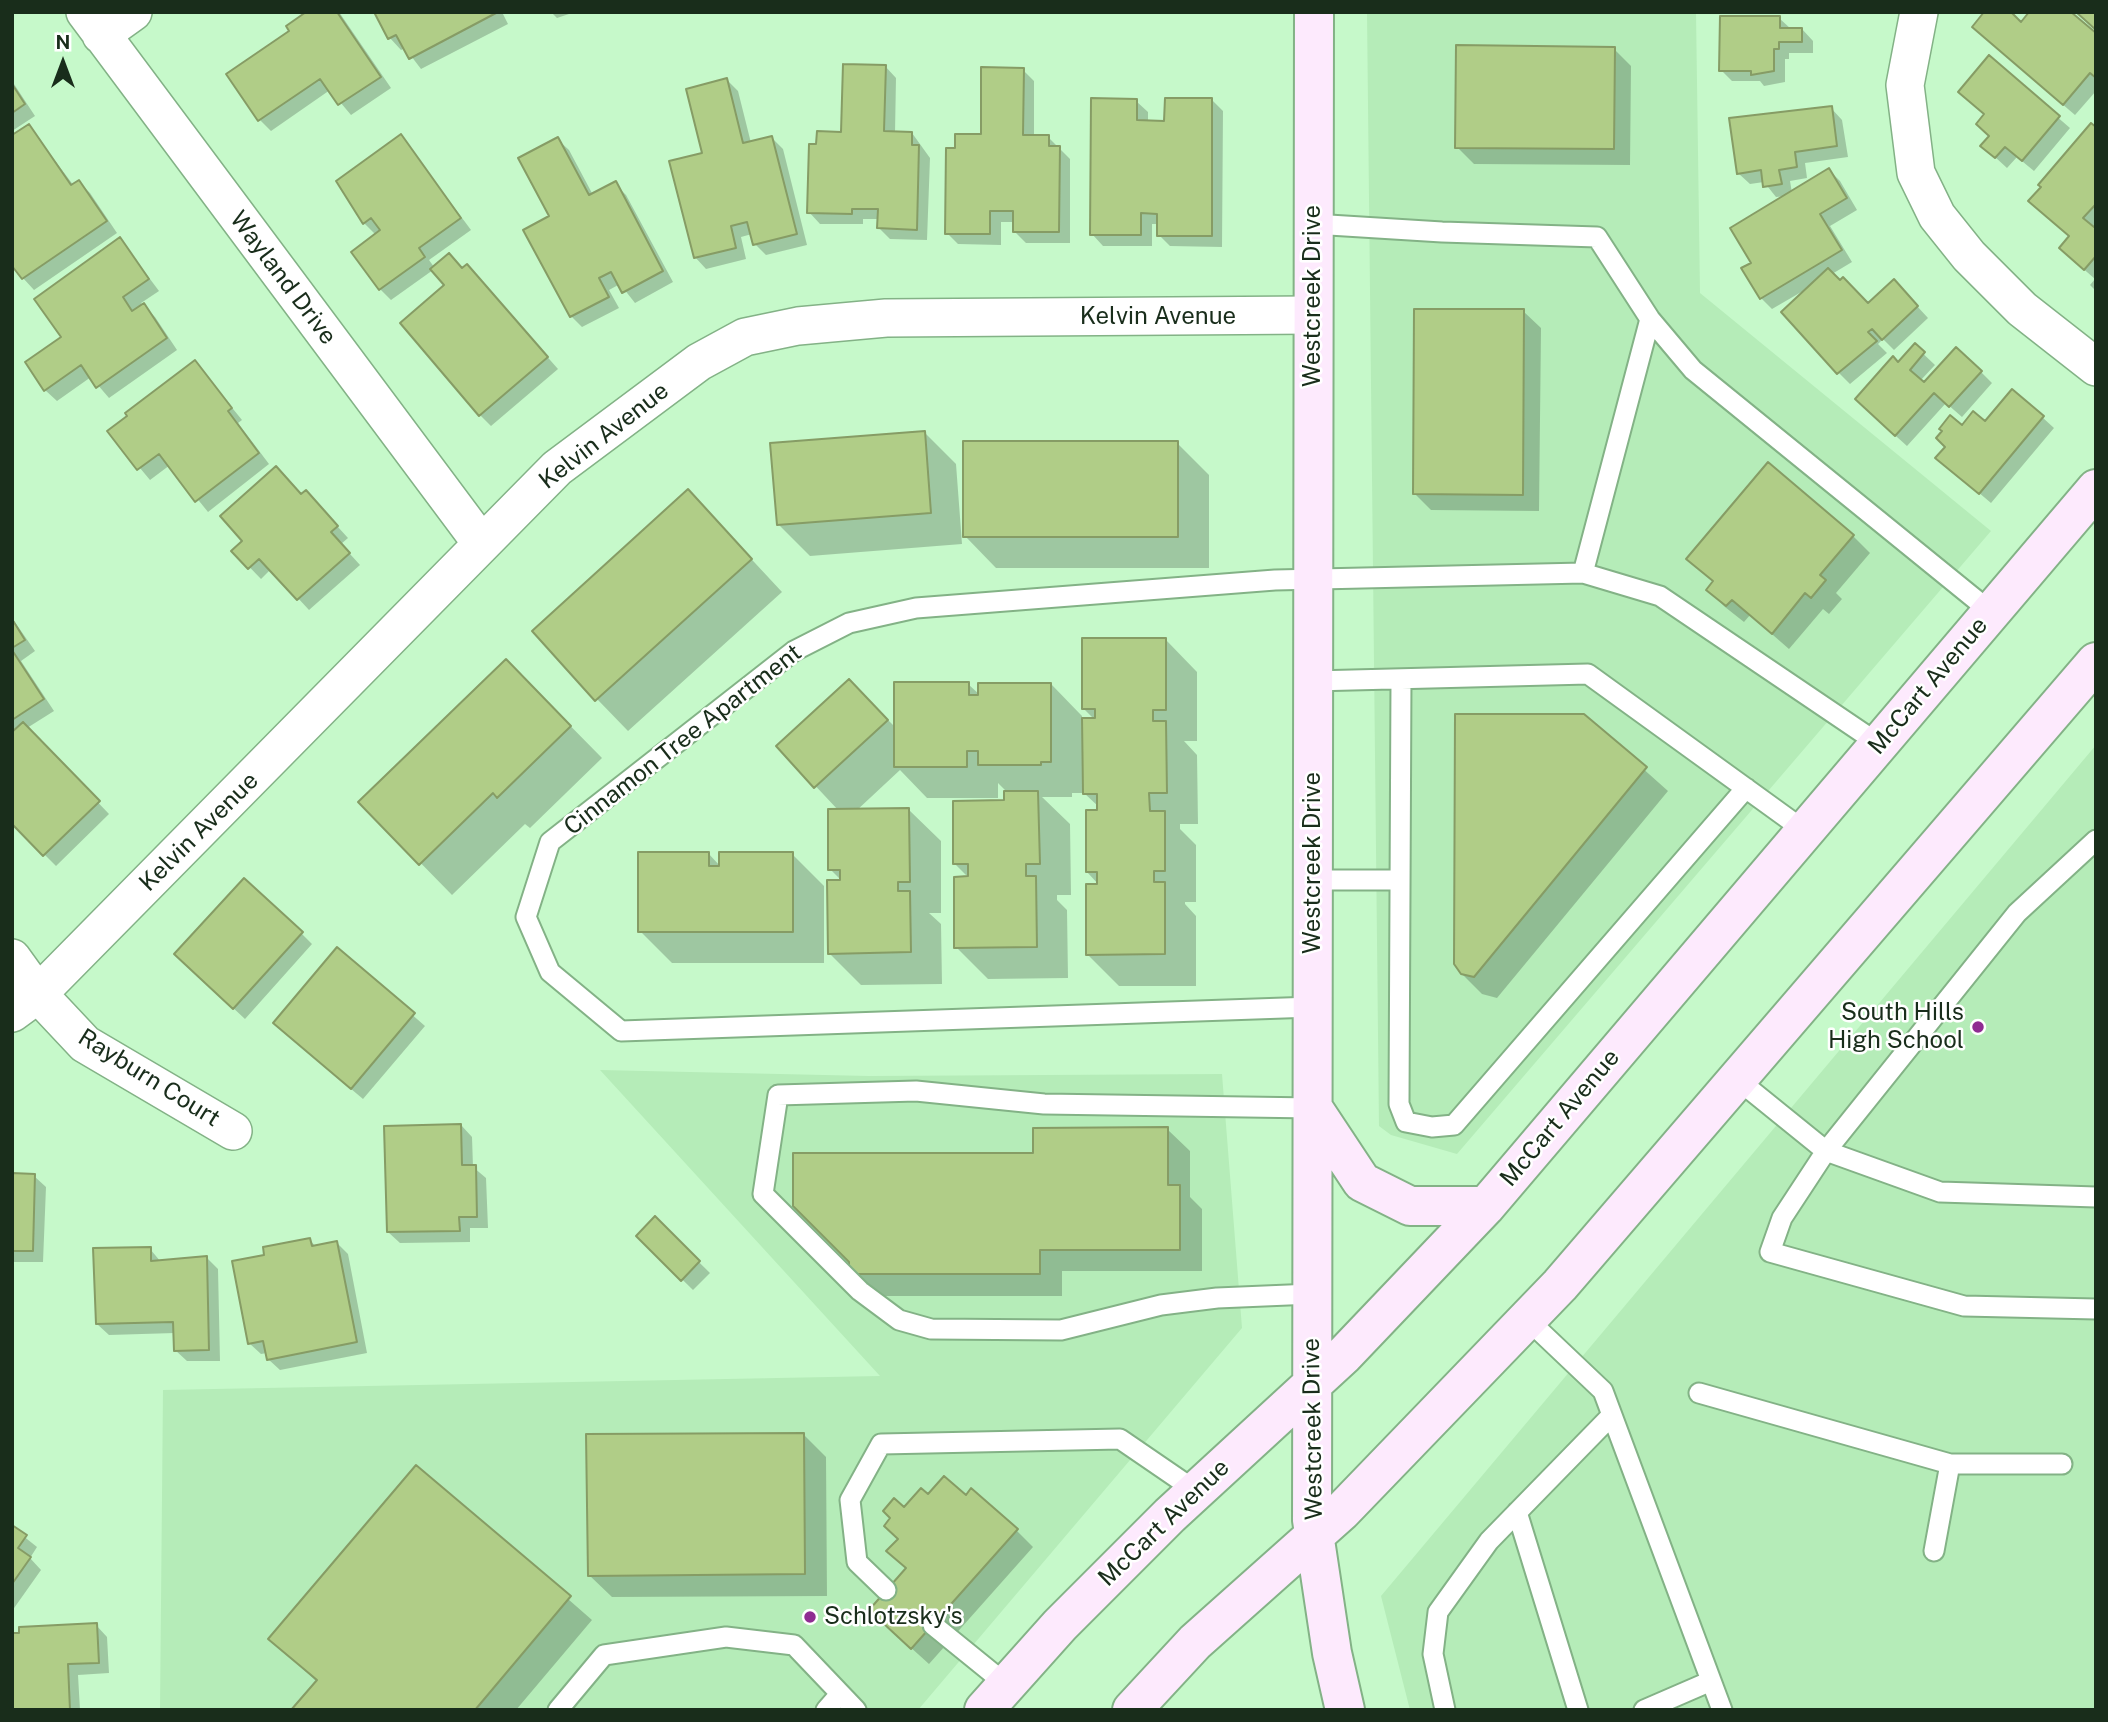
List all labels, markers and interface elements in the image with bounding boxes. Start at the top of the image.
north arrow [28,28,98,98]
text: N [56,31,70,53]
street label: Westcreek Drive [1299,205,1327,387]
street label: Wayland Drive [224,206,342,350]
street label: Kelvin Avenue [1080,303,1236,331]
street label: Kelvin Avenue [534,377,674,495]
street label: McCart Avenue [1862,611,1994,761]
street label: Cinnamon Tree Apartment [559,638,807,842]
street label: Kelvin Avenue [134,767,264,897]
street label: Westcreek Drive [1299,772,1327,954]
place label: South Hills High School [1828,999,1964,1055]
marker: South Hills High School [1970,1019,1986,1035]
street label: Rayburn Court [73,1023,225,1133]
street label: McCart Avenue [1494,1043,1626,1193]
street label: Westcreek Drive [1297,1338,1329,1520]
street label: McCart Avenue [1093,1453,1235,1593]
place label: Schlotzsky's [824,1603,963,1631]
marker: Schlotzsky's [802,1609,818,1625]

